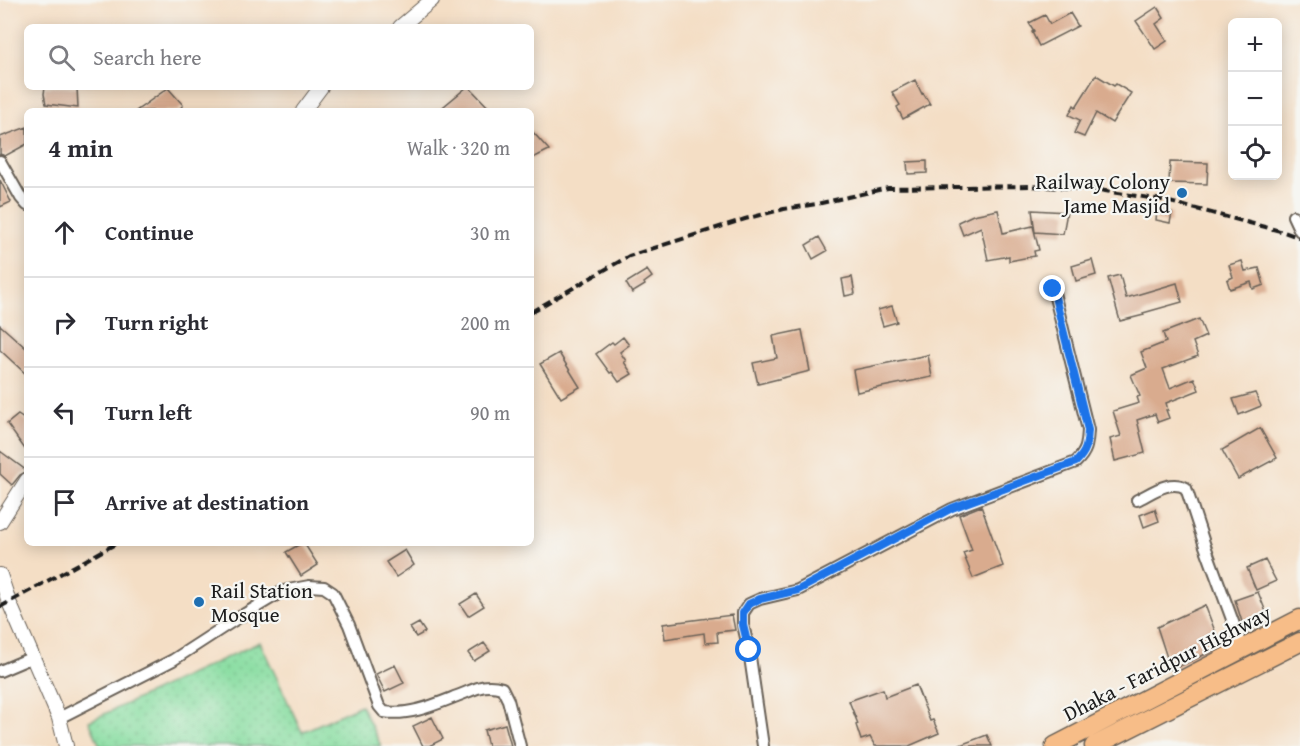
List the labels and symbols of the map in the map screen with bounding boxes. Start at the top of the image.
place label: Railway Colony Jame Masjid [1036,166,1171,221]
marker: Railway Colony Jame Masjid [1175,186,1189,200]
route end [1039,275,1065,301]
place label: Rail Station Mosque [211,575,313,630]
marker: Rail Station Mosque [192,595,206,609]
street label: Dhaka - Faridpur Highway [1058,597,1277,729]
route start [735,636,761,662]

